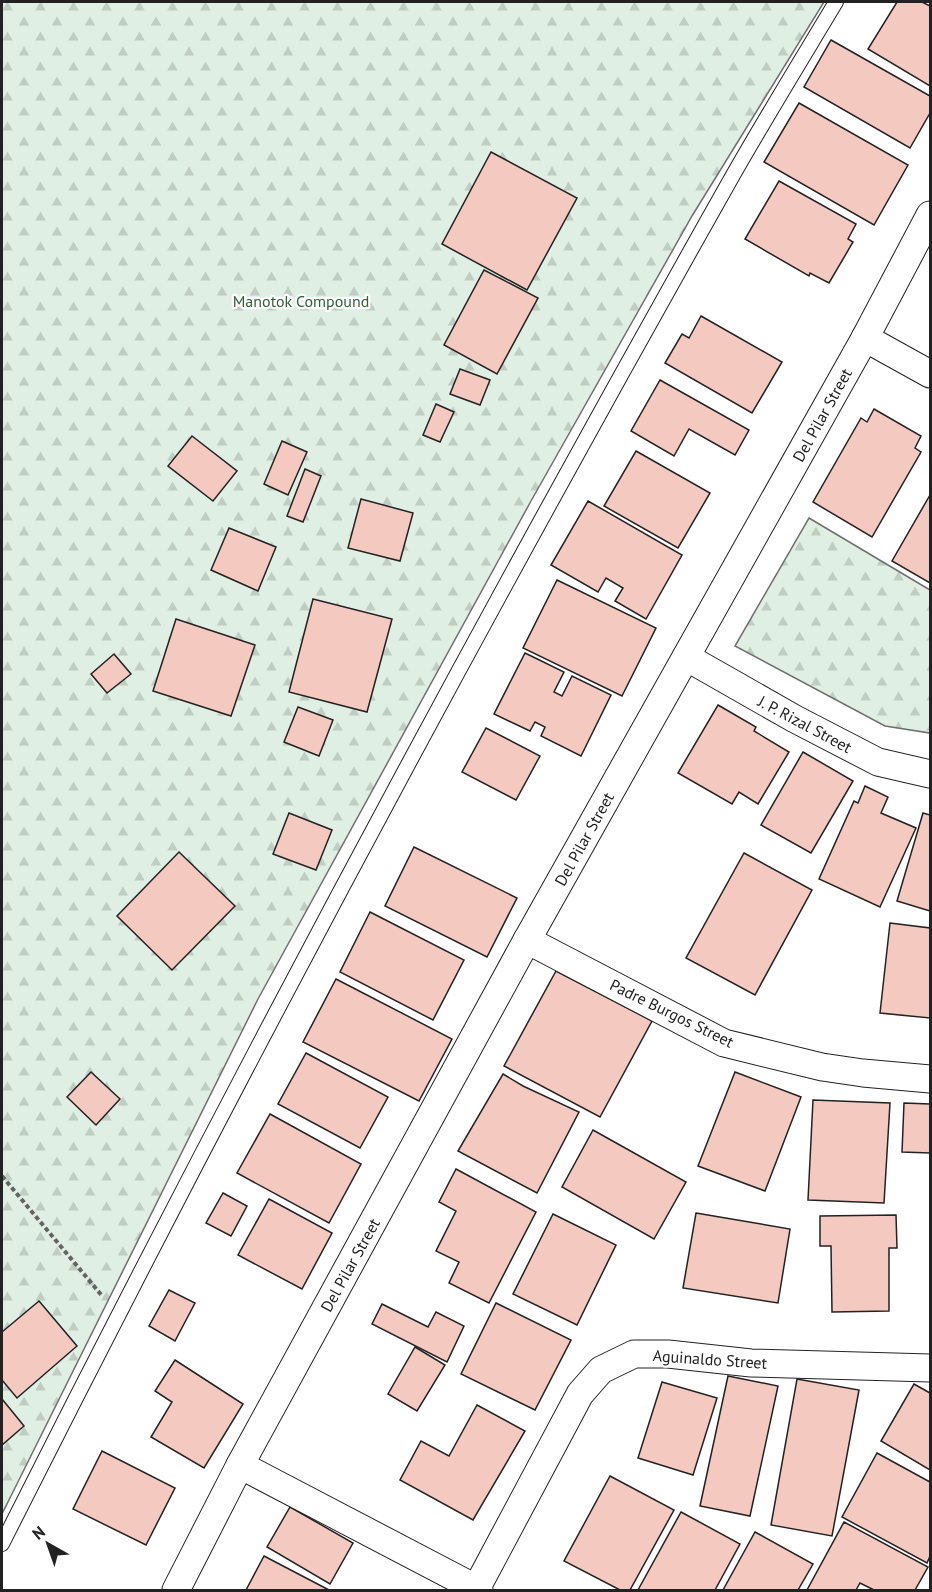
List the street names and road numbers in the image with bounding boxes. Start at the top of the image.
street label: Del Pilar Street [788,364,856,465]
street label: J. P. Rizal Street [754,690,856,757]
street label: Del Pilar Street [550,788,618,889]
street label: Padre Burgos Street [607,974,738,1052]
street label: Del Pilar Street [316,1214,384,1315]
street label: Aguinaldo Street [652,1345,768,1373]

